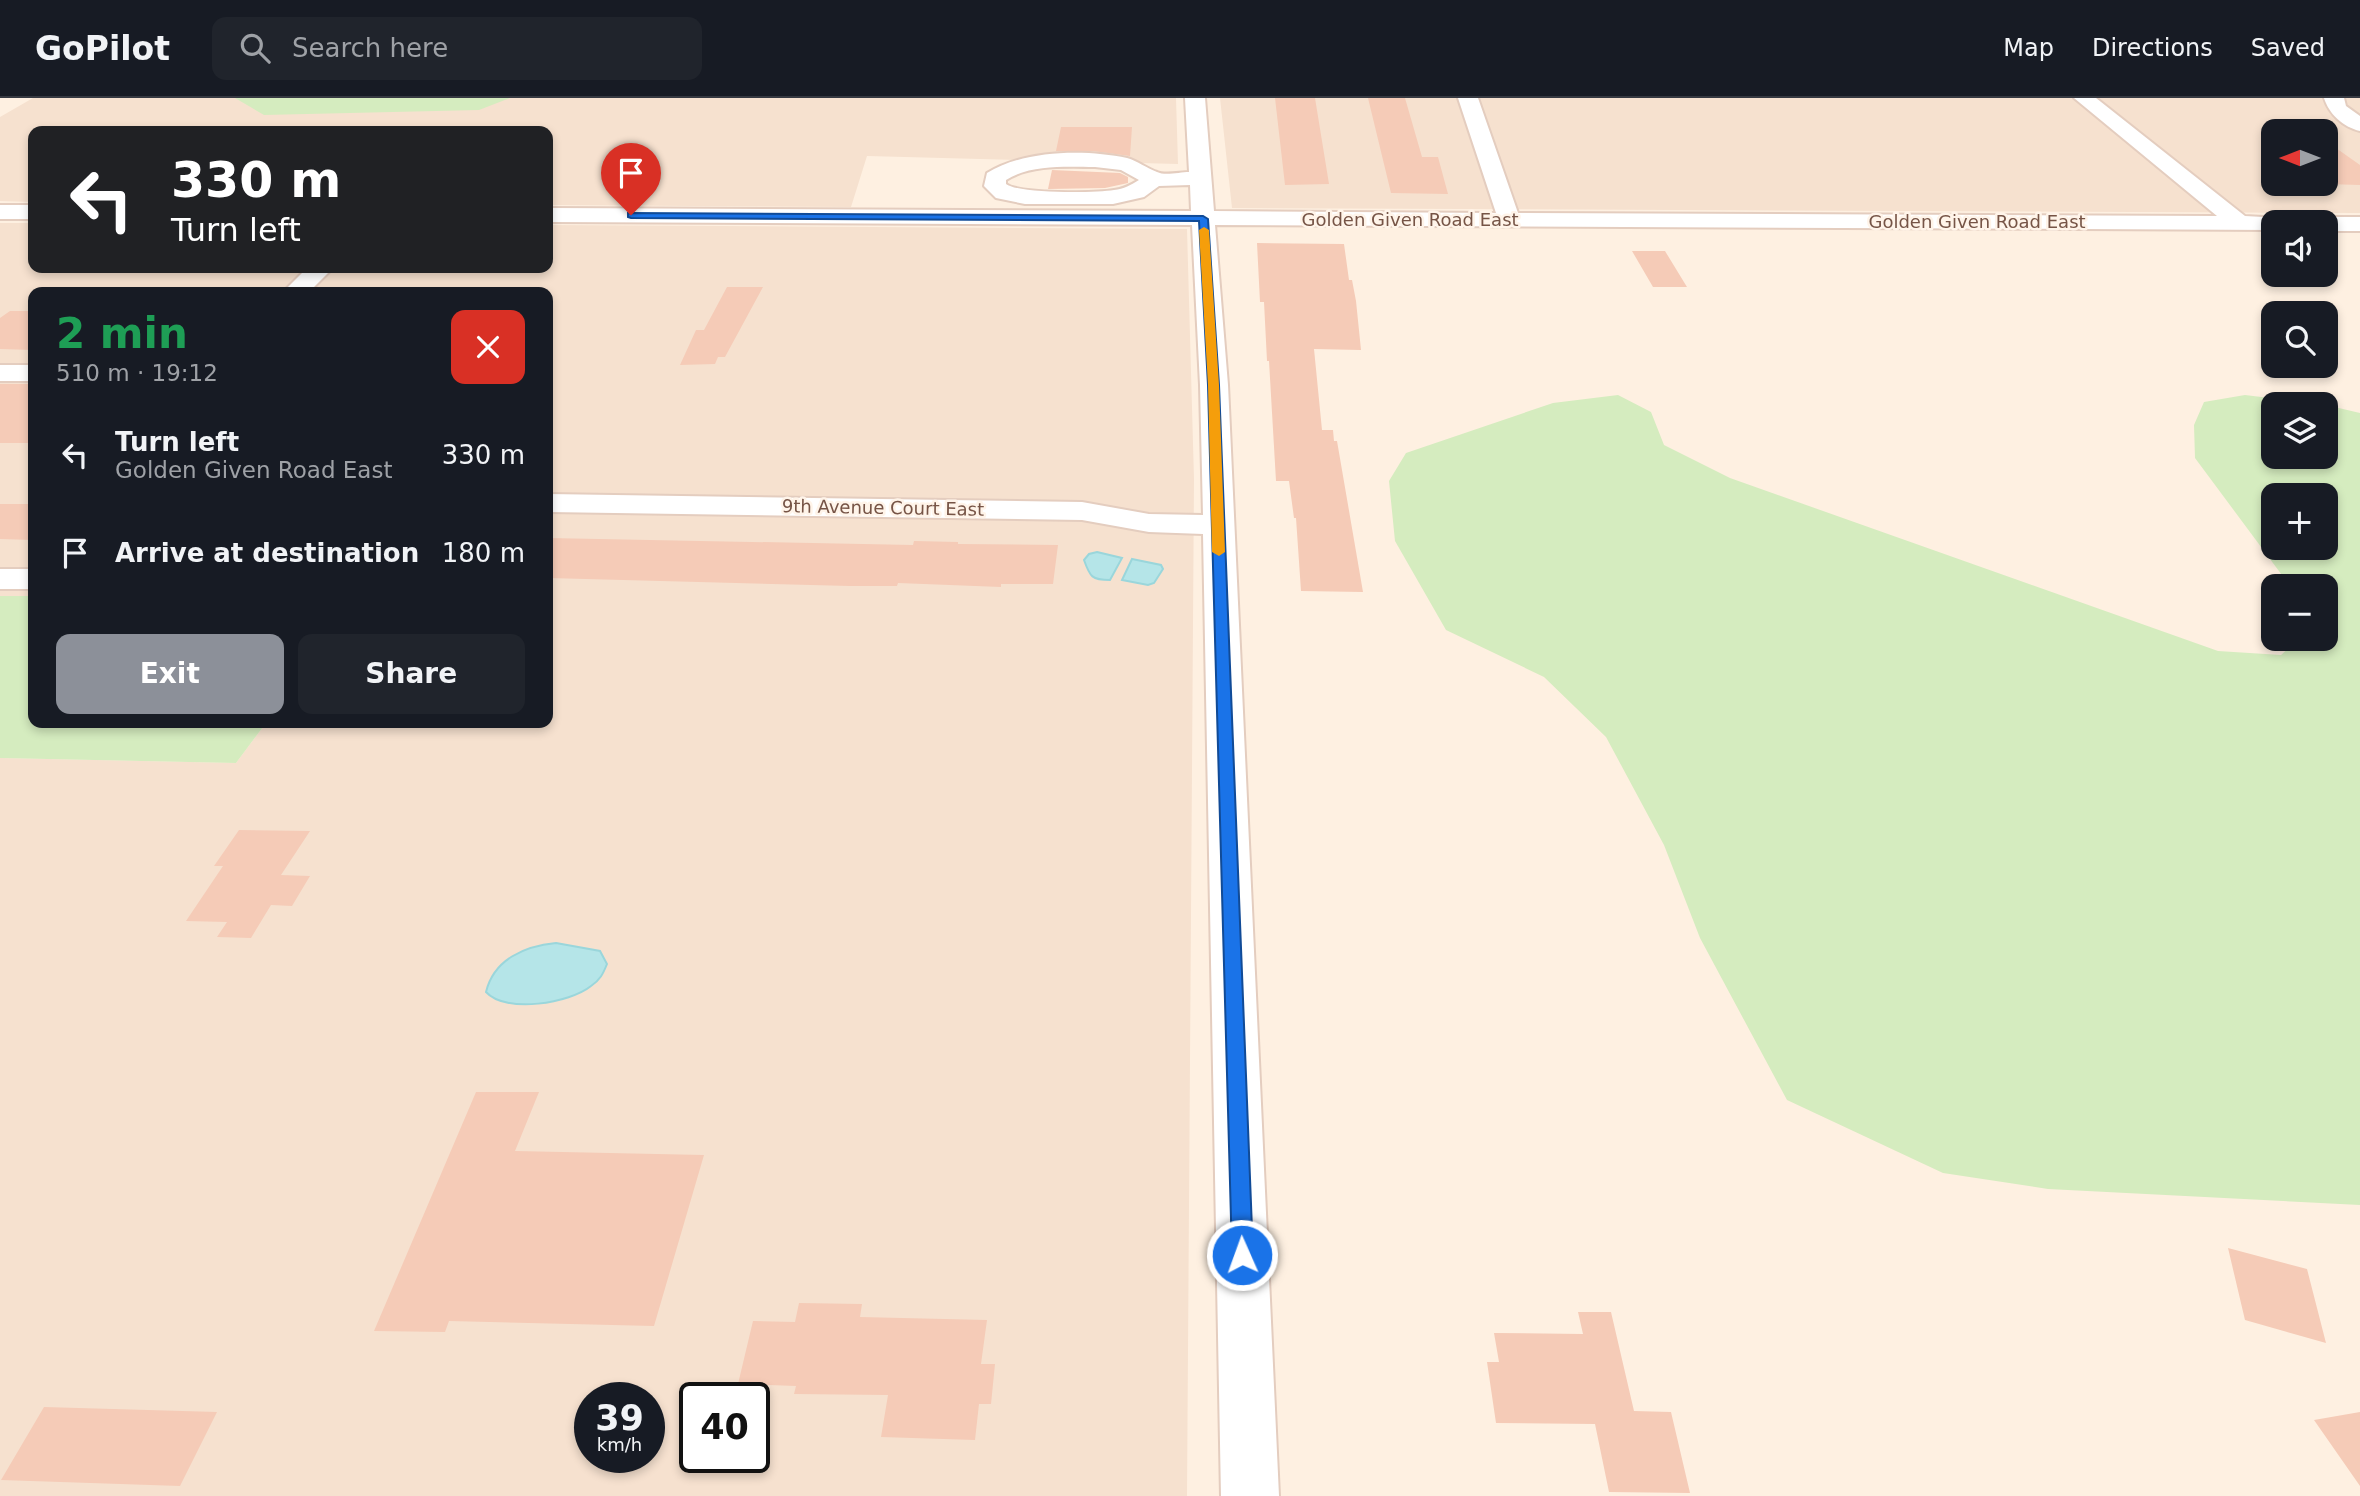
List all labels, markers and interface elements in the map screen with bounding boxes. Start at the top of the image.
search box [212,17,702,80]
text: GoPilot [35,29,170,68]
icon: search [236,29,274,67]
text: Search here [292,33,448,63]
text: Map [2003,34,2054,62]
text: Directions [2092,34,2213,62]
text: Saved [2251,34,2325,62]
north arrow [2261,119,2338,196]
map controls [2261,119,2338,651]
pin [601,143,661,215]
text: 330 m [171,152,341,209]
icon: left [56,154,147,245]
icon: arrive [612,154,650,192]
street label: Golden Given Road East [1301,209,1519,230]
button: sound [2261,210,2338,287]
text: Turn left [171,211,301,249]
street label: Golden Given Road East [1868,211,2086,232]
button: search [2261,301,2338,378]
text: 2 min [56,309,188,358]
button: close [451,310,525,384]
text: 510 m · 19:12 [56,360,218,386]
button: layers [2261,392,2338,469]
text: Turn left [115,427,239,457]
icon: left [56,436,94,474]
text: 330 m [442,440,525,470]
text: Golden Given Road East [115,457,392,483]
button: + [2261,483,2338,560]
street label: 9th Avenue Court East [782,495,984,520]
icon: arrive [56,534,94,572]
text: Arrive at destination [115,538,419,568]
text: 180 m [442,538,525,568]
button: − [2261,574,2338,651]
button: Exit [56,634,284,714]
button: Share [298,634,525,714]
position arrow [1205,1218,1279,1292]
speed limit sign: 40 [679,1382,770,1473]
text: 39 [595,1398,644,1438]
text: km/h [597,1434,642,1455]

